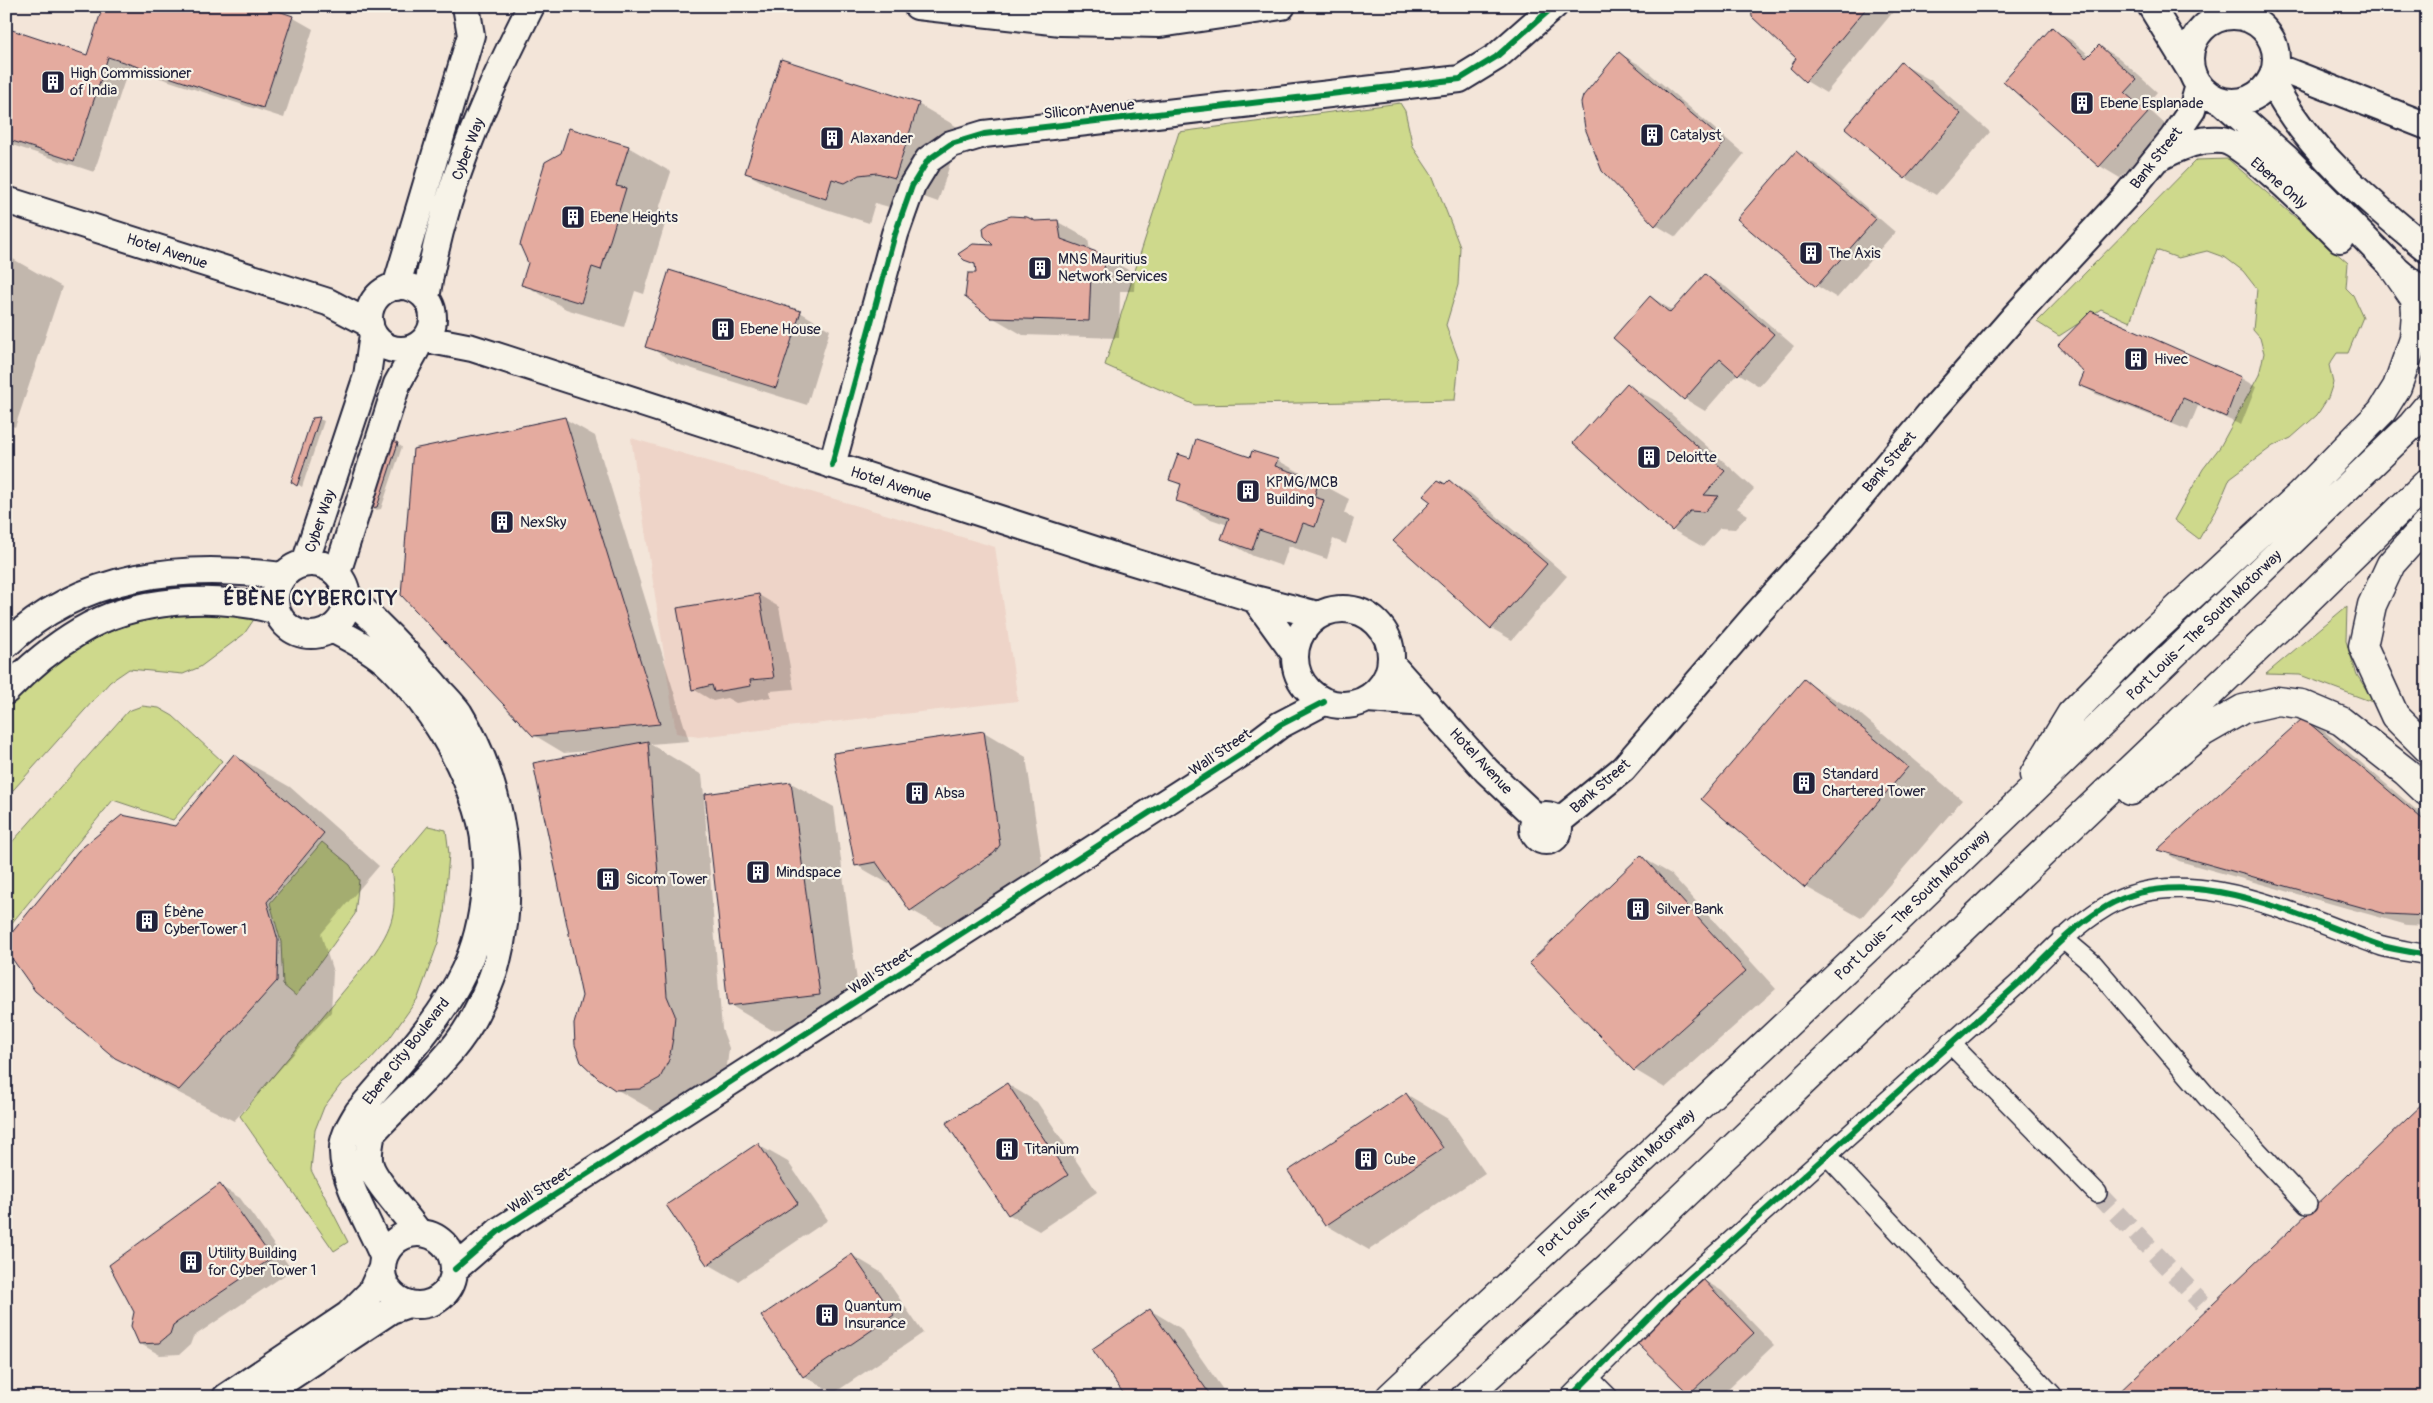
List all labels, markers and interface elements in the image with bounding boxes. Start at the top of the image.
place label: High Commissioner of India [70,64,192,100]
building icon: High Commissioner of India [40,69,66,95]
building icon: Ebene Esplanade [2069,90,2095,116]
place label: Ebene Esplanade [2100,94,2204,113]
street label: Silicon Avenue [1043,95,1136,124]
street label: Cyber Way [448,115,489,183]
building icon: Catalyst [1639,122,1665,148]
street label: Bank Street [2126,123,2187,193]
building icon: Alaxander [819,125,845,151]
place label: Catalyst [1670,126,1722,145]
place label: Alaxander [850,129,914,148]
street label: Ebene Only [2246,153,2312,214]
building icon: Ebene Heights [560,204,586,230]
place label: Ebene Heights [590,208,678,227]
street label: Hotel Avenue [124,229,210,274]
building icon: The Axis [1798,240,1824,266]
place label: The Axis [1828,244,1881,263]
place label: MNS Mauritius Network Services [1058,250,1168,286]
building icon: MNS Mauritius Network Services [1027,255,1053,281]
building icon: Ebene House [710,316,736,342]
place label: Ebene House [740,320,821,339]
building icon: Hivec [2123,346,2149,372]
place label: Hivec [2154,350,2189,369]
street label: Bank Street [1858,427,1921,497]
building icon: Deloitte [1636,444,1662,470]
place label: Deloitte [1666,448,1717,467]
street label: Hotel Avenue [848,462,934,507]
place label: KPMG/MCB Building [1266,473,1338,509]
building icon: KPMG/MCB Building [1235,478,1261,504]
street label: Cyber Way [301,487,340,555]
building icon: NexSky [489,509,515,535]
place label: NexSky [520,513,567,532]
street label: Port Louis – The South Motorway [2123,546,2286,705]
district label: ÉBÈNE CYBERCITY [224,586,398,611]
street label: Wall Street [1186,724,1256,780]
street label: Hotel Avenue [1445,724,1517,799]
street label: Bank Street [1566,754,1635,818]
place label: Standard Chartered Tower [1822,765,1926,801]
building icon: Standard Chartered Tower [1791,770,1817,796]
building icon: Absa [904,780,930,806]
place label: Absa [934,784,965,803]
street label: Port Louis – The South Motorway [1831,826,1994,985]
building icon: Mindspace [745,859,771,885]
place label: Mindspace [776,863,842,882]
building icon: Sicom Tower [595,866,621,892]
place label: Sicom Tower [626,870,708,889]
building icon: Silver Bank [1625,896,1651,922]
place label: Silver Bank [1656,900,1724,919]
place label: Ébène CyberTower 1 [164,903,247,939]
building icon: Ébène CyberTower 1 [134,908,160,934]
street label: Wall Street [845,944,916,999]
street label: Ebene City Boulevard [359,994,454,1108]
street label: Port Louis – The South Motorway [1534,1105,1699,1261]
building icon: Titanium [994,1136,1020,1162]
place label: Titanium [1024,1140,1079,1159]
building icon: Cube [1353,1146,1379,1172]
place label: Cube [1384,1150,1416,1169]
street label: Wall Street [504,1163,575,1218]
place label: Utility Building for Cyber Tower 1 [208,1244,316,1280]
building icon: Utility Building for Cyber Tower 1 [178,1249,204,1275]
place label: Quantum Insurance [844,1297,906,1333]
building icon: Quantum Insurance [814,1302,840,1328]

